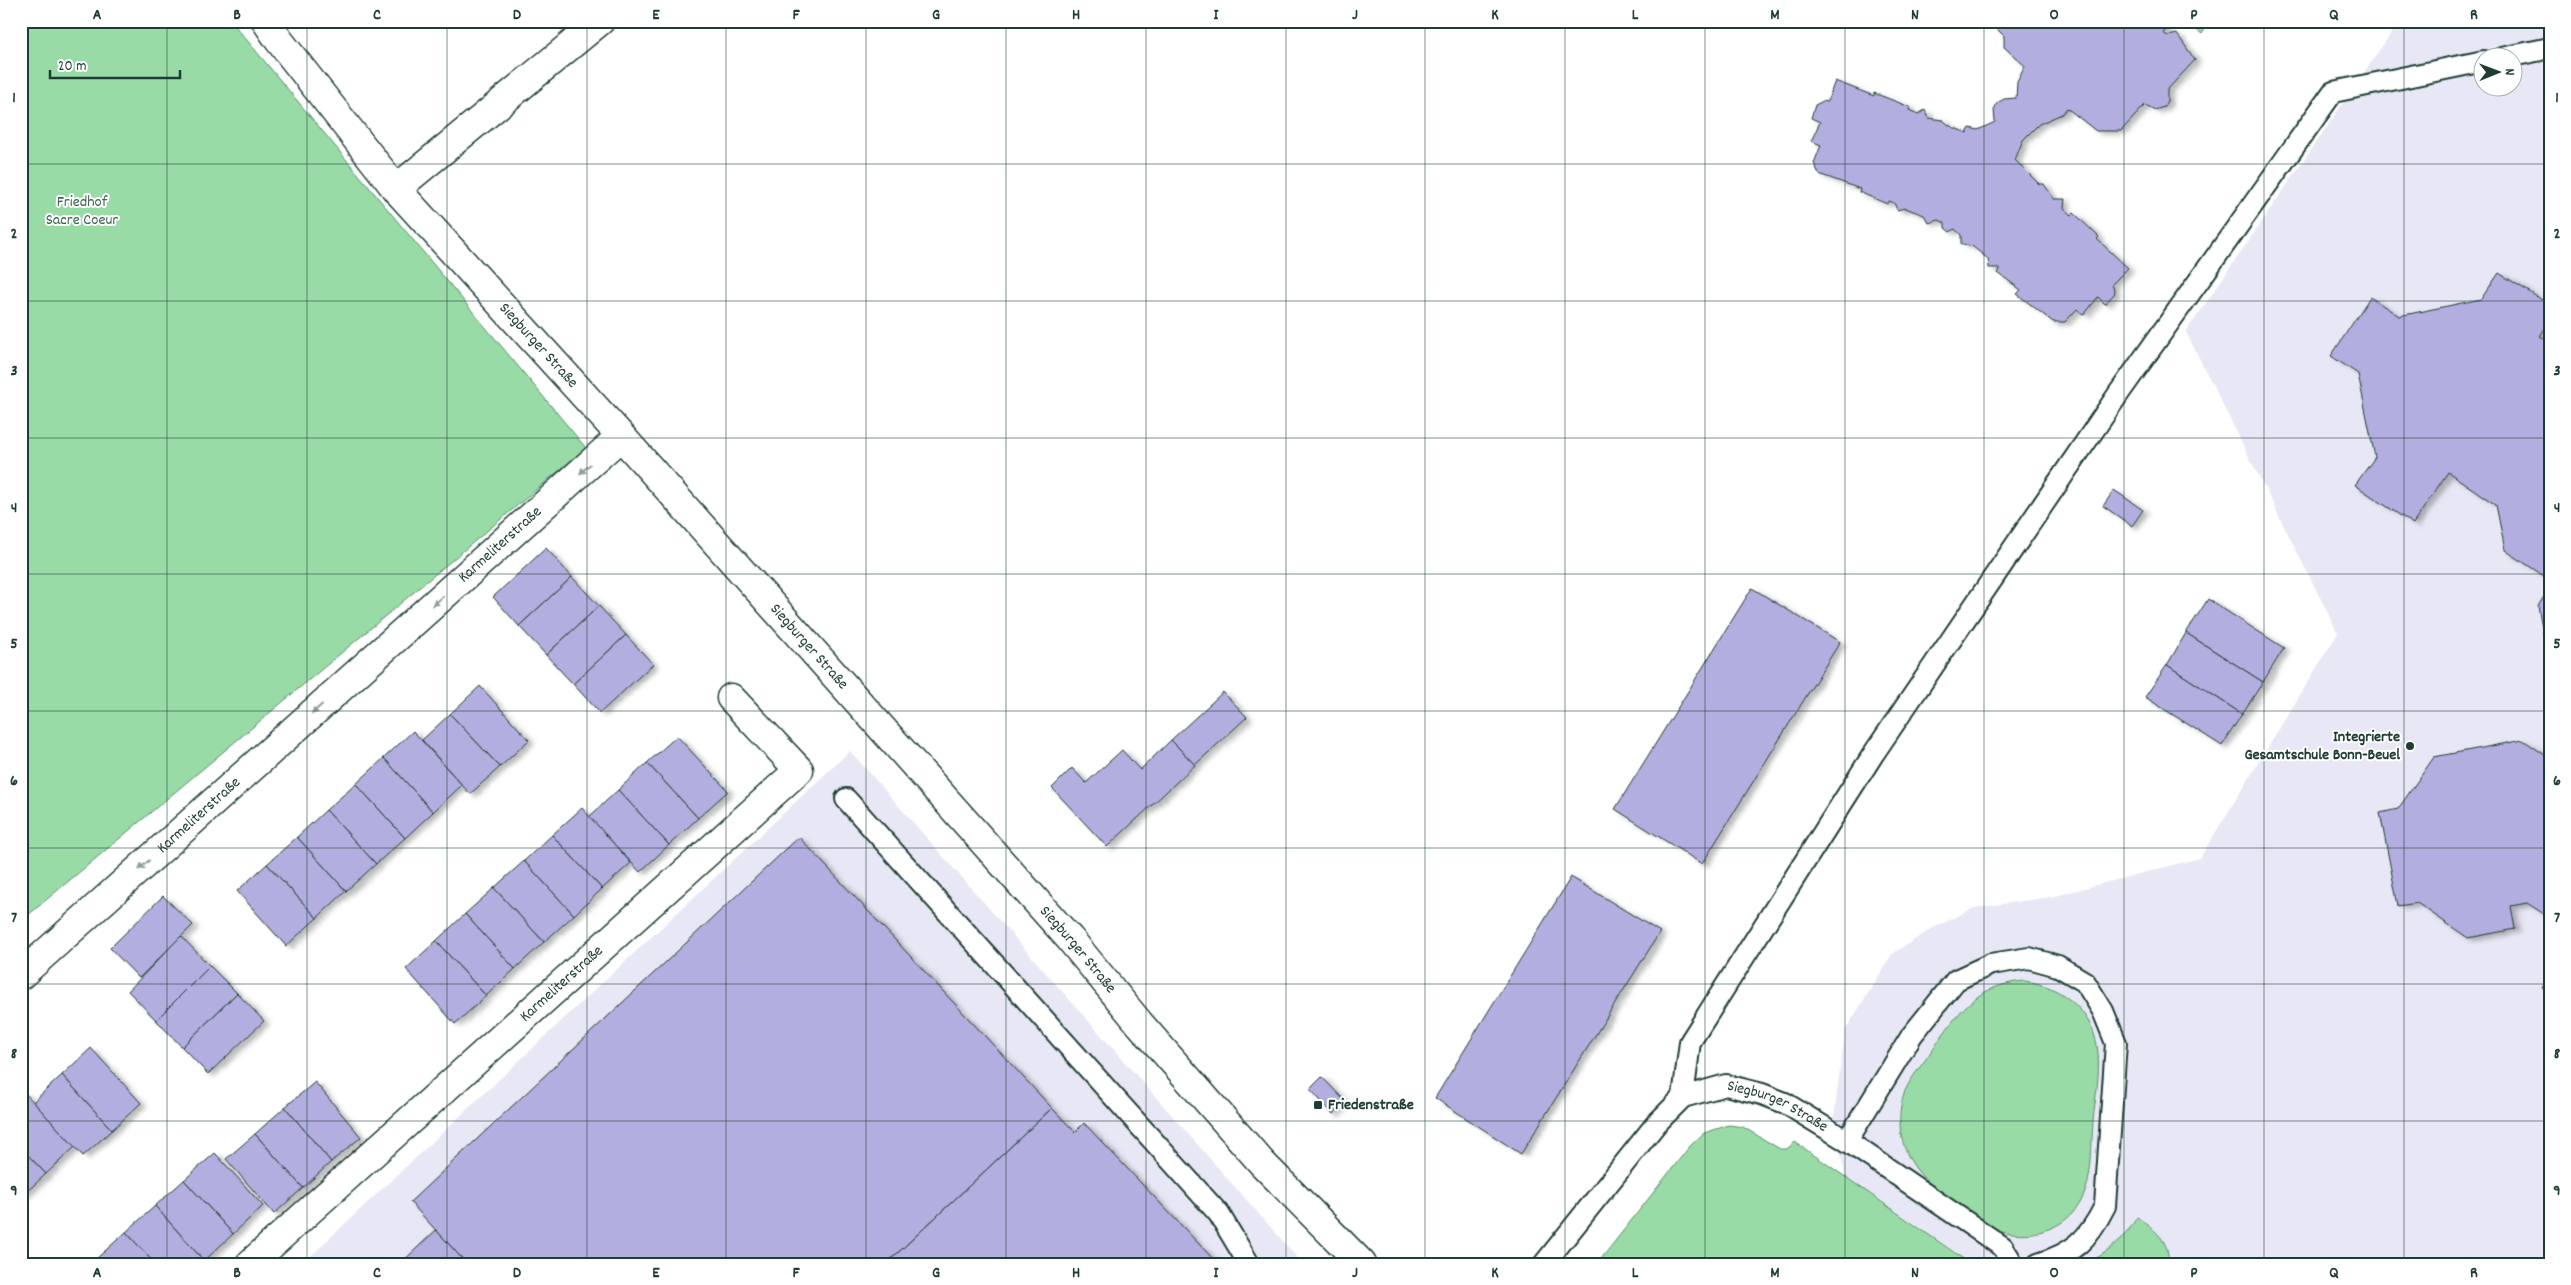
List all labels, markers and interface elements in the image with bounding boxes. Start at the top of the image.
text: A [93,4,102,27]
text: B [233,4,241,27]
text: C [373,4,381,27]
text: D [513,4,522,27]
text: E [652,4,660,27]
text: F [792,4,800,27]
text: G [932,4,940,27]
text: H [1072,4,1080,27]
text: I [1214,4,1220,27]
text: J [1352,4,1358,27]
text: K [1491,4,1499,27]
text: L [1632,4,1639,27]
text: M [1770,4,1780,27]
text: N [1911,4,1919,27]
text: O [2049,4,2059,27]
text: P [2190,4,2198,27]
text: Q [2329,4,2339,27]
text: R [2470,4,2478,27]
scale bar [50,48,180,80]
north arrow [2474,48,2524,98]
text: 20 m [58,56,86,78]
text: N [2499,68,2519,76]
text: 1 [12,87,16,110]
text: 1 [2555,87,2559,110]
park label: Friedhof Sacre Coeur [46,191,118,232]
text: 2 [11,223,18,246]
text: 2 [2554,223,2561,246]
street label: Siegburger Straße [493,297,584,393]
text: 3 [10,360,18,383]
text: 3 [2553,360,2561,383]
one-way arrow [580,463,592,475]
text: 4 [11,497,17,520]
text: 4 [2554,497,2560,520]
street label: Karmeliterstraße [453,501,547,588]
one-way arrow [432,595,445,606]
street label: Siegburger Straße [764,599,854,695]
text: 5 [10,633,18,656]
text: 5 [2553,633,2561,656]
one-way arrow [312,703,324,715]
place label: Integrierte Gesamtschule Bonn-Beuel [2245,726,2400,767]
marker: Integrierte Gesamtschule Bonn-Beuel [2404,740,2416,752]
text: 6 [10,770,18,793]
text: 6 [2553,770,2561,793]
street label: Karmeliterstraße [152,772,246,859]
one-way arrow [138,859,151,870]
street label: Siegburger Straße [1034,901,1122,998]
text: 7 [11,907,17,930]
text: 7 [2554,907,2560,930]
street label: Karmeliterstraße [515,940,608,1028]
text: 8 [11,1043,18,1066]
text: 8 [2554,1043,2561,1066]
street label: Siegburger Straße [1725,1074,1832,1138]
place label: Friedenstraße [1328,1094,1414,1117]
marker: Friedenstraße [1312,1099,1324,1111]
text: 9 [10,1180,18,1203]
text: 9 [2553,1180,2561,1203]
text: A [93,1262,102,1285]
text: B [233,1262,241,1285]
text: C [373,1262,381,1285]
text: D [513,1262,522,1285]
text: E [652,1262,660,1285]
text: F [792,1262,800,1285]
text: G [932,1262,940,1285]
text: H [1072,1262,1080,1285]
text: I [1214,1262,1220,1285]
text: J [1352,1262,1358,1285]
text: K [1491,1262,1499,1285]
text: L [1632,1262,1639,1285]
text: M [1770,1262,1780,1285]
text: N [1911,1262,1919,1285]
text: O [2049,1262,2059,1285]
text: P [2190,1262,2198,1285]
text: Q [2329,1262,2339,1285]
text: R [2470,1262,2478,1285]

